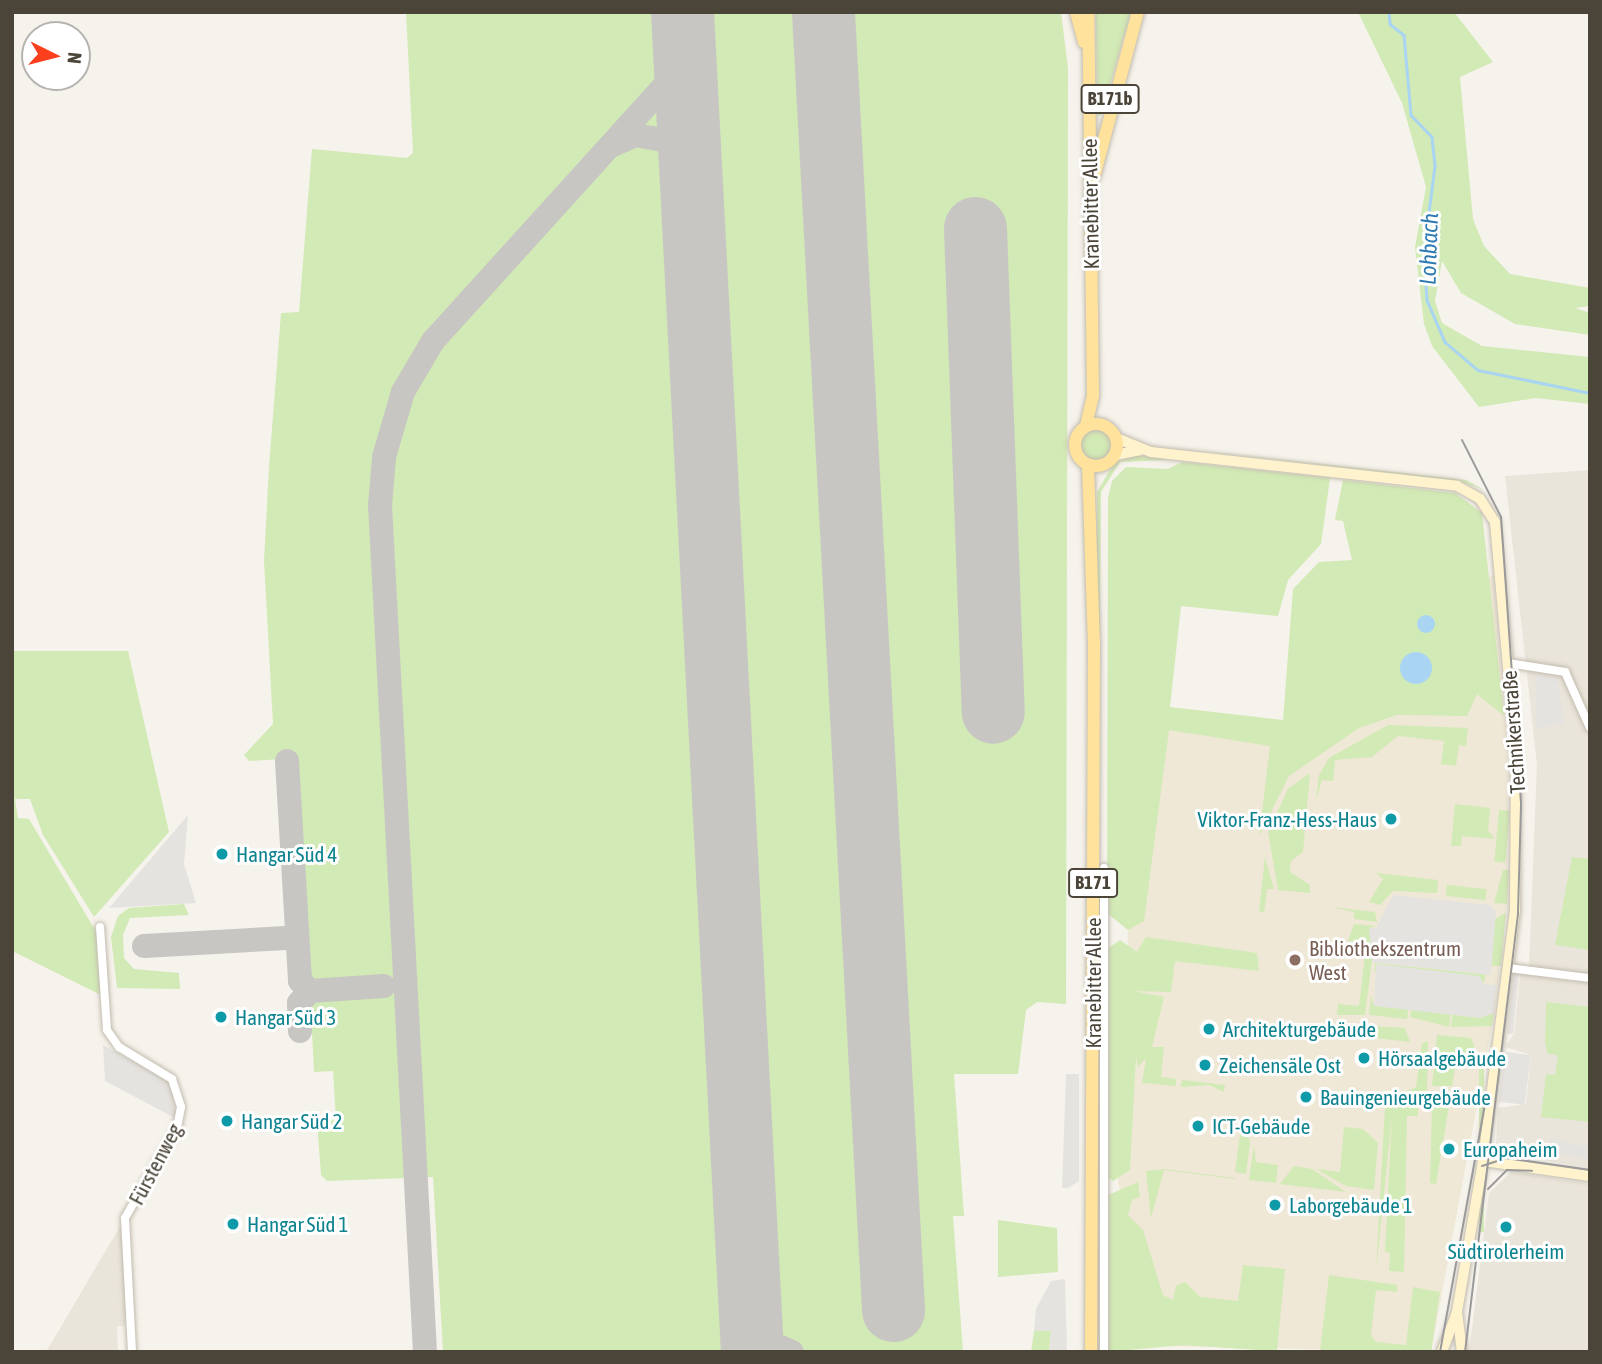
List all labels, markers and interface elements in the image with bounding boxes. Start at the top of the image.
north arrow [21,21,91,91]
text: N [63,51,86,65]
road number: B171b [1080,83,1140,114]
street label: Kranebitter Allee [1076,138,1104,270]
water label: Lohbach [1414,212,1444,286]
street label: Technikerstraße [1496,670,1530,794]
place label: Viktor-Franz-Hess-Haus [1198,806,1377,832]
marker: Viktor-Franz-Hess-Haus [1383,811,1399,827]
place label: Hangar Süd 4 [236,841,337,867]
marker: Hangar Süd 4 [214,846,230,862]
road number: B171 [1067,868,1119,898]
street label: Kranebitter Allee [1080,918,1106,1048]
place label: Bibliothekszentrum West [1309,935,1461,985]
marker: Bibliothekszentrum West [1287,952,1303,968]
place label: Hangar Süd 3 [235,1004,336,1030]
marker: Hangar Süd 3 [213,1009,229,1025]
place label: Architekturgebäude [1223,1016,1376,1042]
marker: Architekturgebäude [1201,1021,1217,1037]
place label: Hörsaalgebäude [1378,1045,1506,1071]
marker: Hörsaalgebäude [1356,1050,1372,1066]
place label: Zeichensäle Ost [1219,1052,1341,1078]
marker: Zeichensäle Ost [1197,1057,1213,1073]
place label: Bauingenieurgebäude [1320,1084,1491,1110]
marker: Bauingenieurgebäude [1298,1089,1314,1105]
place label: Hangar Süd 2 [241,1108,342,1134]
marker: Hangar Süd 2 [219,1113,235,1129]
place label: ICT-Gebäude [1212,1113,1310,1139]
marker: ICT-Gebäude [1190,1118,1206,1134]
street label: Fürstenweg [123,1119,187,1209]
place label: Europaheim [1463,1136,1558,1162]
marker: Europaheim [1441,1141,1457,1157]
place label: Laborgebäude 1 [1289,1192,1413,1218]
marker: Laborgebäude 1 [1267,1197,1283,1213]
place label: Hangar Süd 1 [247,1211,348,1237]
marker: Hangar Süd 1 [225,1216,241,1232]
marker: Südtirolerheim [1498,1219,1514,1235]
place label: Südtirolerheim [1448,1238,1564,1264]

